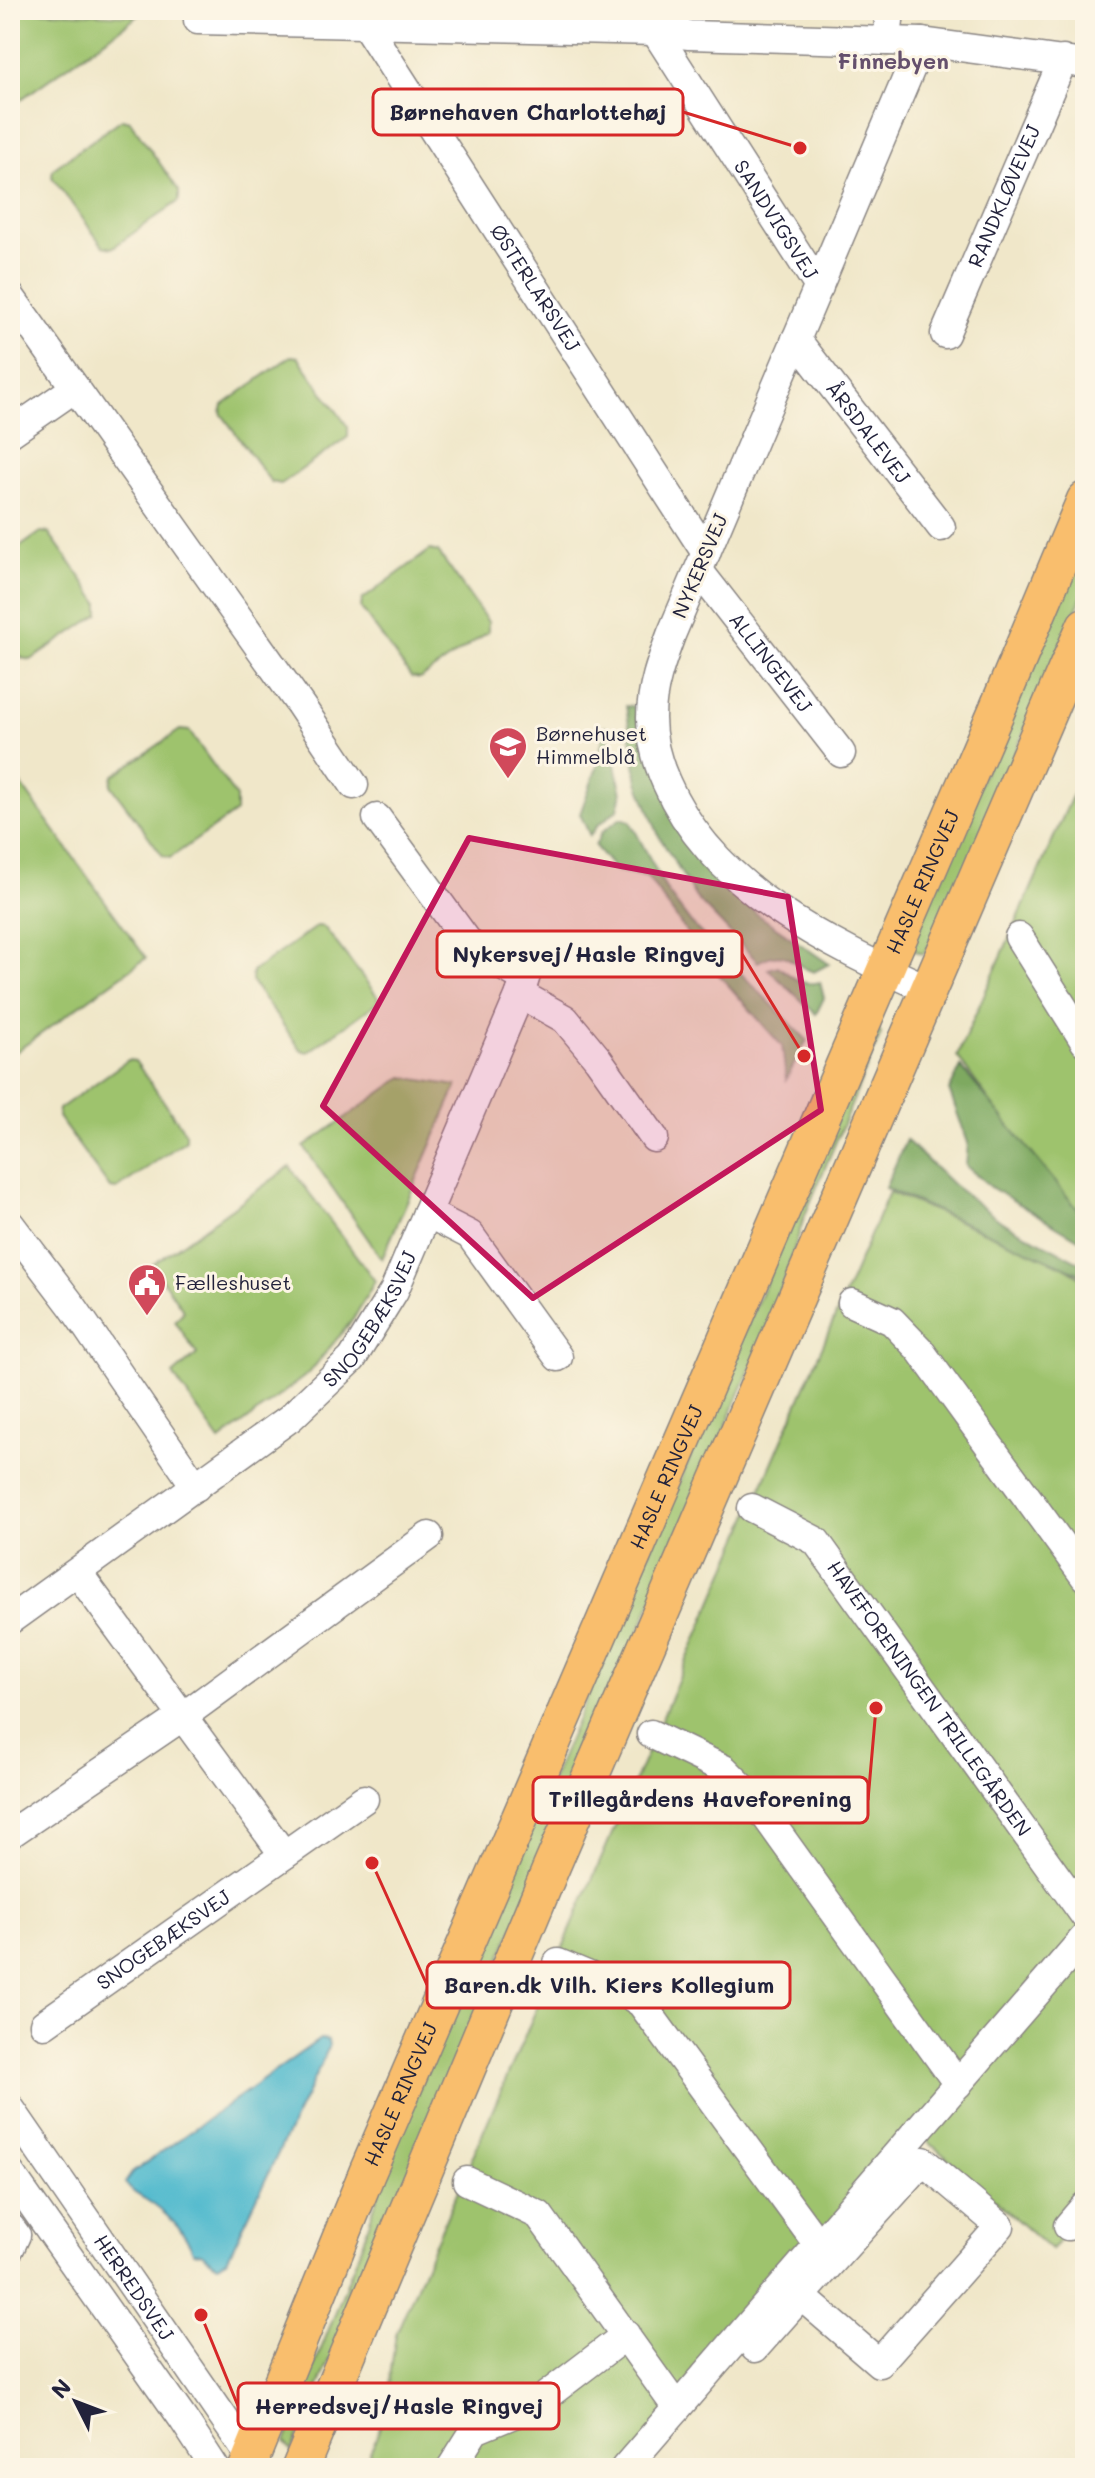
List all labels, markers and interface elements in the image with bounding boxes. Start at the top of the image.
district label: Finnebyen [837,46,949,75]
callout: Børnehaven Charlottehøj [373,89,683,135]
text: Børnehaven Charlottehøj [389,97,667,126]
street label: RANDKLØVEVEJ [961,121,1045,271]
street label: SANDVIGSVEJ [729,155,824,284]
street label: ØSTERLARSVEJ [485,219,587,356]
street label: ÅRSDALEVEJ [821,375,917,488]
street label: NYKERSVEJ [665,509,733,622]
street label: ALLINGEVEJ [724,607,818,717]
place label: Børnehuset Himmelblå [536,720,647,769]
school or university icon: Børnehuset Himmelblå [487,725,529,780]
street label: HASLE RINGVEJ [880,806,964,958]
callout: Nykersvej/Hasle Ringvej [437,931,742,977]
text: Nykersvej/Hasle Ringvej [452,939,726,968]
street label: SNOGEBÆKSVEJ [317,1247,421,1392]
public building icon: Fælleshuset [126,1262,168,1317]
place label: Fælleshuset [175,1269,291,1295]
street label: HASLE RINGVEJ [623,1401,708,1553]
street label: HAVEFORENINGEN TRILLEGÅRDEN [822,1555,1038,1841]
callout: Trillegårdens Haveforening [533,1777,868,1823]
text: Trillegårdens Haveforening [548,1784,852,1813]
street label: SNOGEBÆKSVEJ [91,1883,235,1995]
callout: Baren.dk Vilh. Kiers Kollegium [427,1962,790,2008]
text: Baren.dk Vilh. Kiers Kollegium [444,1970,774,1999]
street label: HASLE RINGVEJ [357,2018,442,2170]
street label: HERREDSVEJ [89,2229,180,2345]
north arrow [36,2362,116,2442]
text: N [44,2372,77,2404]
callout: Herredsvej/Hasle Ringvej [238,2383,559,2429]
text: Herredsvej/Hasle Ringvej [255,2391,543,2420]

